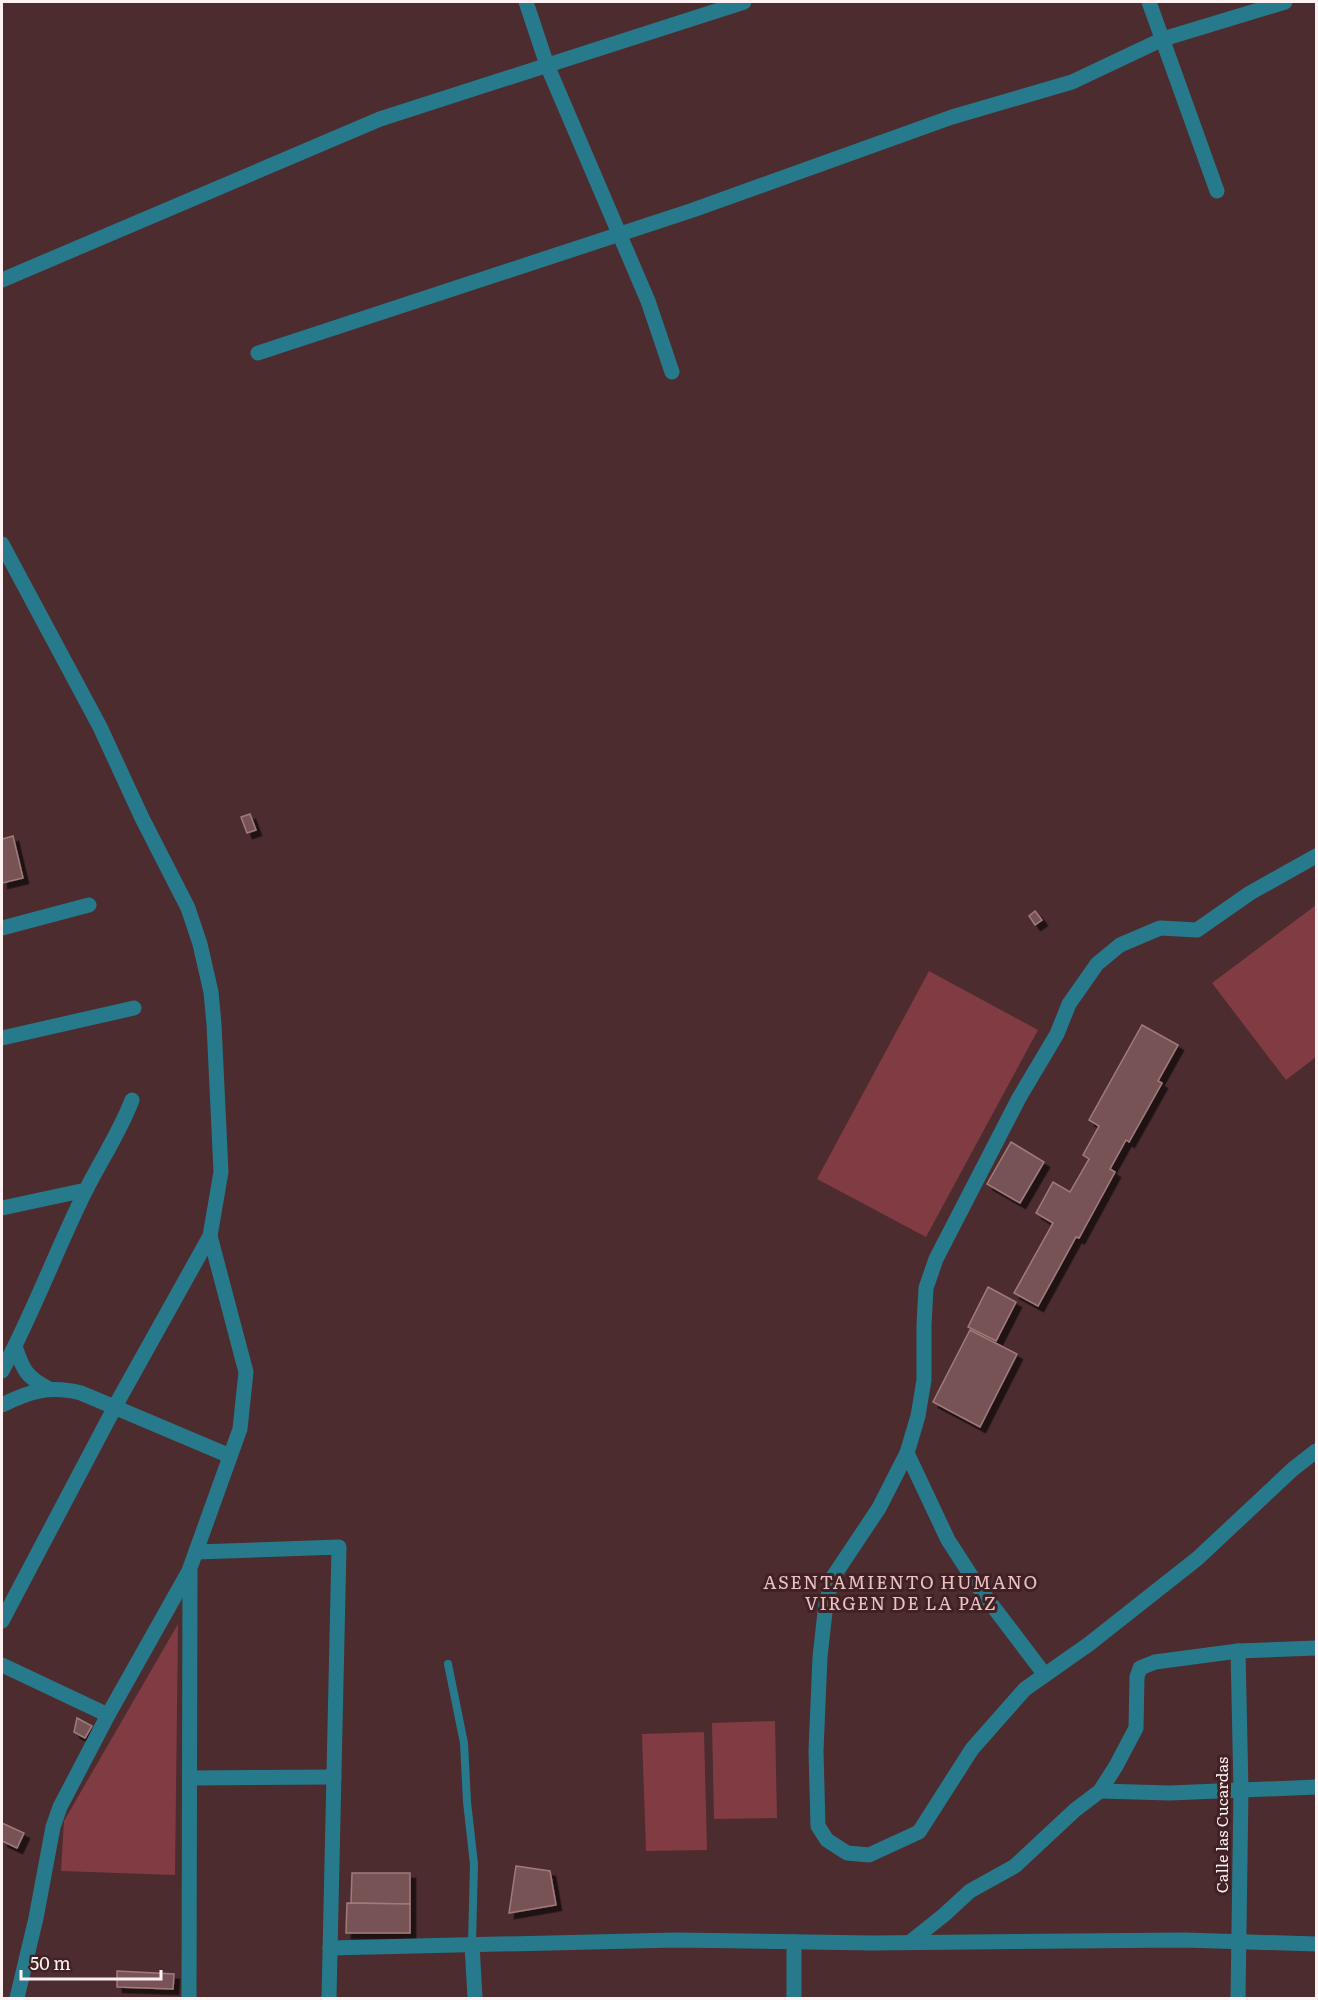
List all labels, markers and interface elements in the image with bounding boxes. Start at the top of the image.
district label: ASENTAMIENTO HUMANO VIRGEN DE LA PAZ [763,1568,1039,1616]
street label: Calle las Cucardas [1209,1757,1233,1893]
scale bar [21,1943,160,1981]
text: 50 m [30,1949,71,1976]

